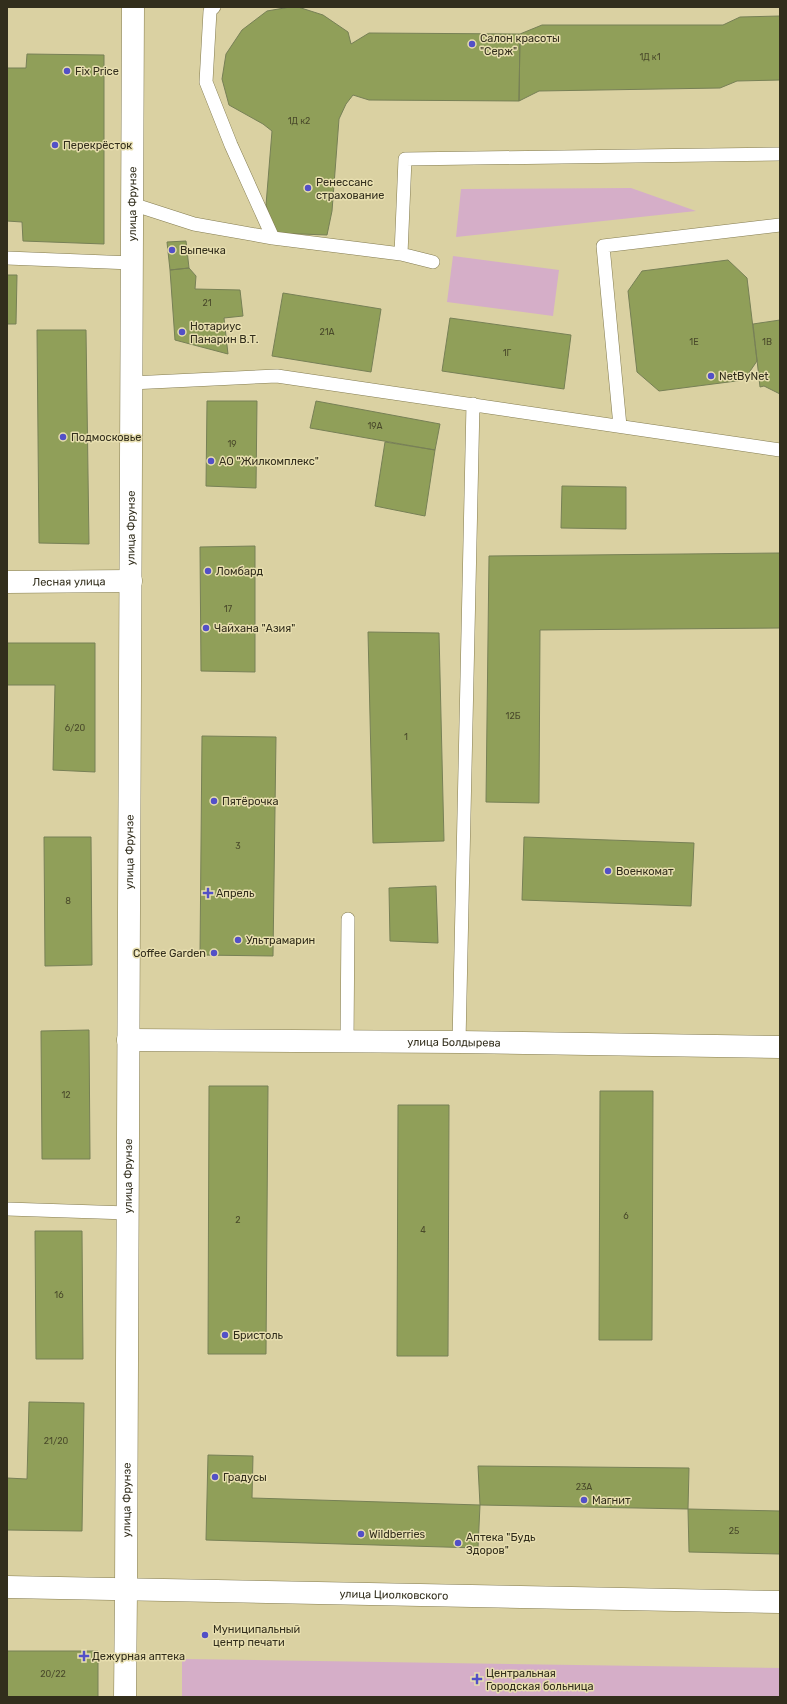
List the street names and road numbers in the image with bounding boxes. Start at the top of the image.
street label: улица Фрунзе [125,167,139,241]
street label: улица Фрунзе [124,491,137,565]
street label: Лесная улица [32,575,106,588]
street label: улица Фрунзе [123,815,136,889]
street label: улица Болдырева [407,1035,501,1049]
street label: улица Фрунзе [121,1139,134,1213]
street label: улица Фрунзе [120,1463,133,1537]
street label: улица Циолковского [339,1587,449,1602]

